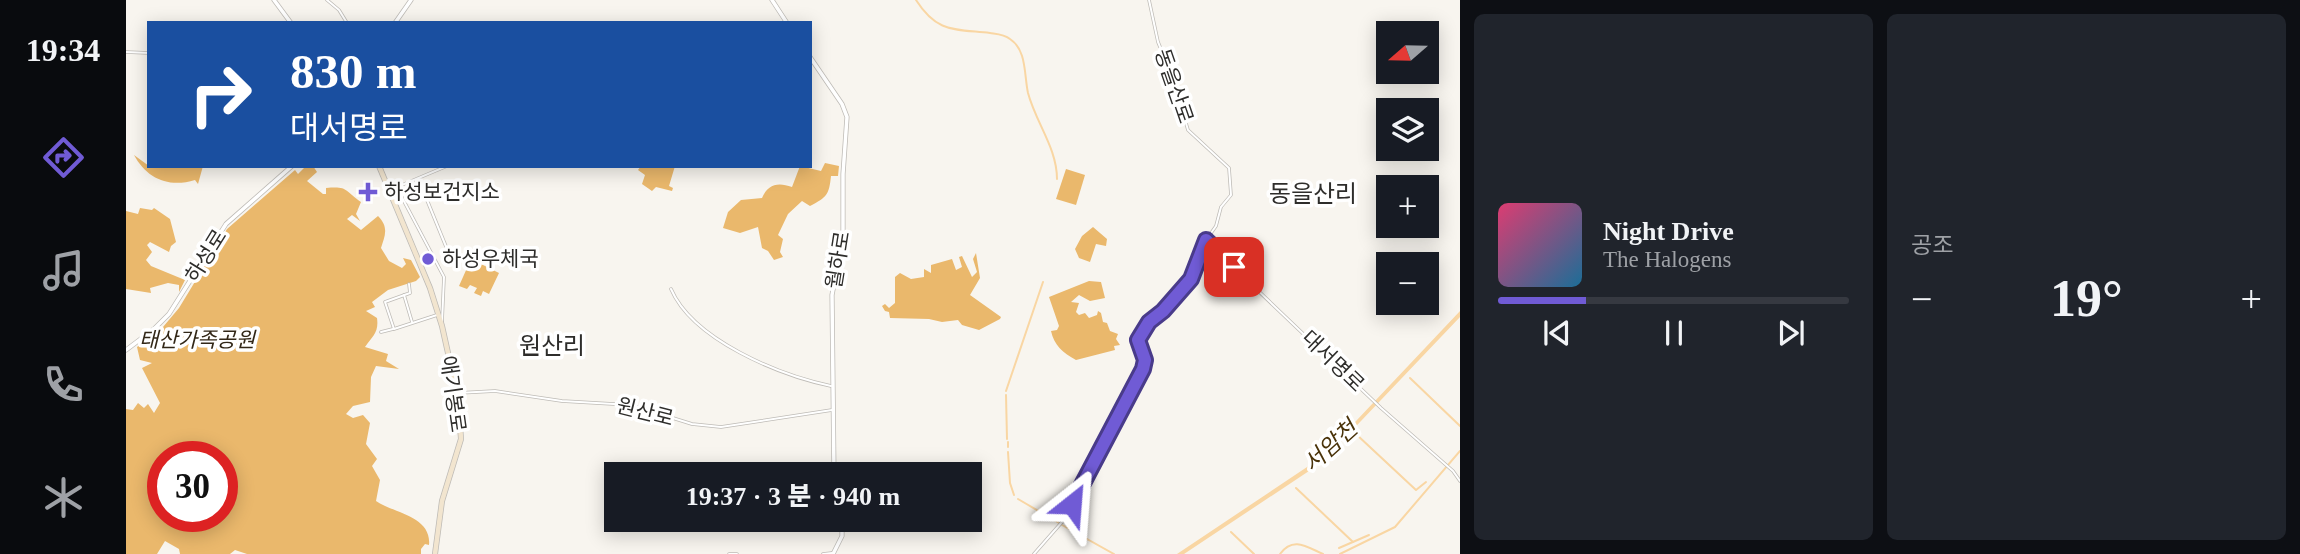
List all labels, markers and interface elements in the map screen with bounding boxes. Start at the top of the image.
north arrow [1376,21,1438,84]
map controls [1376,21,1439,315]
text: 19:34 [26,32,100,68]
text: 830 m [290,44,417,99]
street label: 동을산로 [1150,46,1198,126]
icon: right [175,49,266,140]
button: layers [1376,98,1439,161]
text: 대서명로 [290,110,408,146]
icon: directions [39,133,88,182]
button: + [1376,175,1439,238]
place label: 하성보건지소 [384,180,500,204]
district label: 동을산리 [1269,181,1357,207]
marker: 하성보건지소 [358,182,378,202]
text: Night Drive [1603,217,1734,246]
street label: 하성로 [180,225,232,287]
street label: 월하로 [822,229,854,291]
text: 공조 [1911,233,1953,258]
pin [1204,237,1264,297]
icon: music [39,246,88,295]
place label: 하성우체국 [442,247,539,271]
text: The Halogens [1603,247,1731,272]
icon: arrive [1215,248,1253,286]
marker: 하성우체국 [420,251,436,267]
button: − [1376,252,1439,315]
text: 19° [2050,270,2123,327]
text: − [1911,278,1932,320]
text: + [2241,278,2262,320]
icon: previous [1538,314,1576,352]
icon: pause [1655,314,1693,352]
icon: next [1772,314,1810,352]
street label: 대서명로 [1297,326,1369,396]
park label: 태산가족공원 [139,328,257,352]
district label: 원산리 [519,333,585,359]
street label: 애기봉로 [436,354,470,434]
icon: phone [39,360,88,409]
street label: 원산로 [614,393,676,431]
water label: 서암천 [1298,414,1364,477]
speed limit sign: 30 [147,441,238,532]
position arrow [1035,467,1109,541]
icon: climate [39,473,88,522]
text: 19:37 · 3 분 · 940 m [686,482,900,511]

